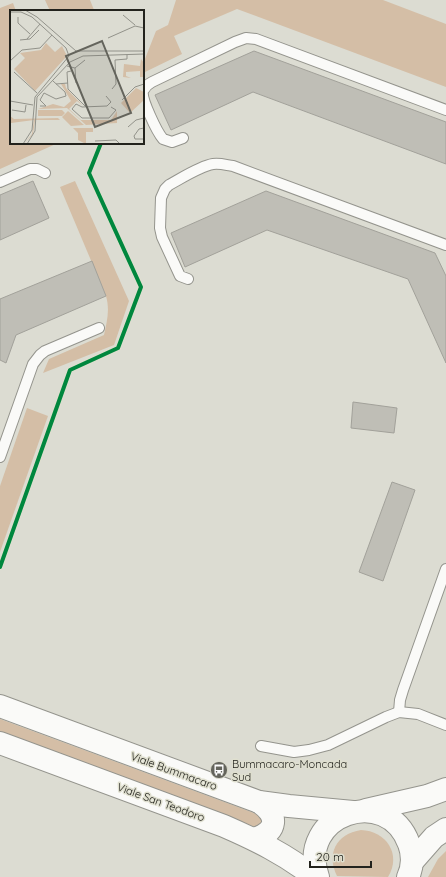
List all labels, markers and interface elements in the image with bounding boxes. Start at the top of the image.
inset map [10,10,144,144]
street label: Viale Bummacaro [129,749,220,793]
place label: Bummacaro-Moncada Sud [232,757,347,784]
bus stop icon: Bummacaro-Moncada Sud [209,760,229,780]
street label: Viale San Teodoro [115,780,207,824]
scale bar [310,843,371,869]
text: 20 m [316,849,344,864]

